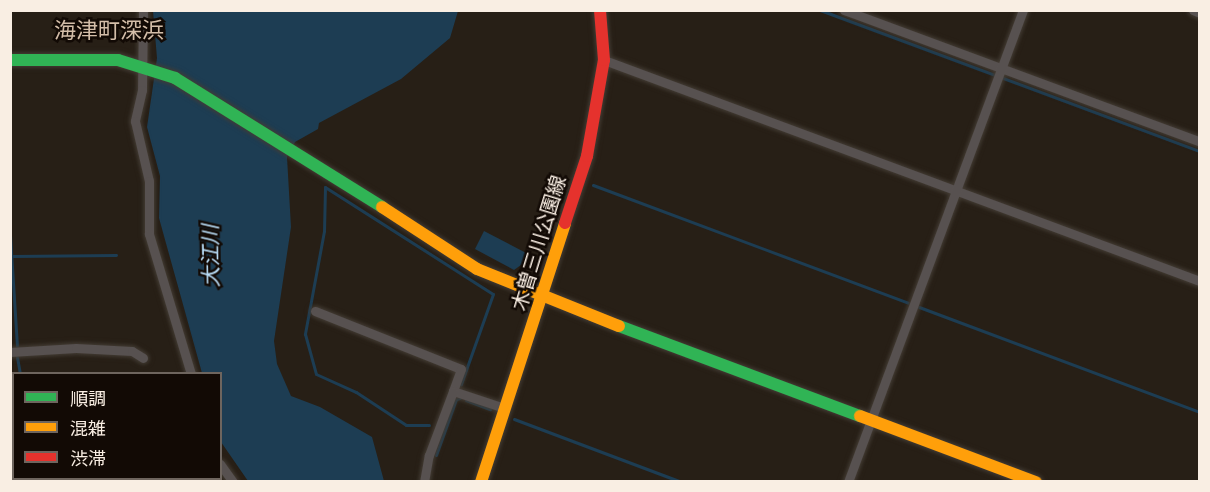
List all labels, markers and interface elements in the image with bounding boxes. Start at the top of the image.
district label: 海津町深浜 [54,18,164,44]
street label: 木曽三川公園線 [507,173,571,313]
water label: 大江川 [198,224,224,288]
legend [12,372,222,480]
text: 順調 [70,388,106,409]
text: 混雑 [70,418,106,439]
text: 渋滞 [70,448,106,469]

